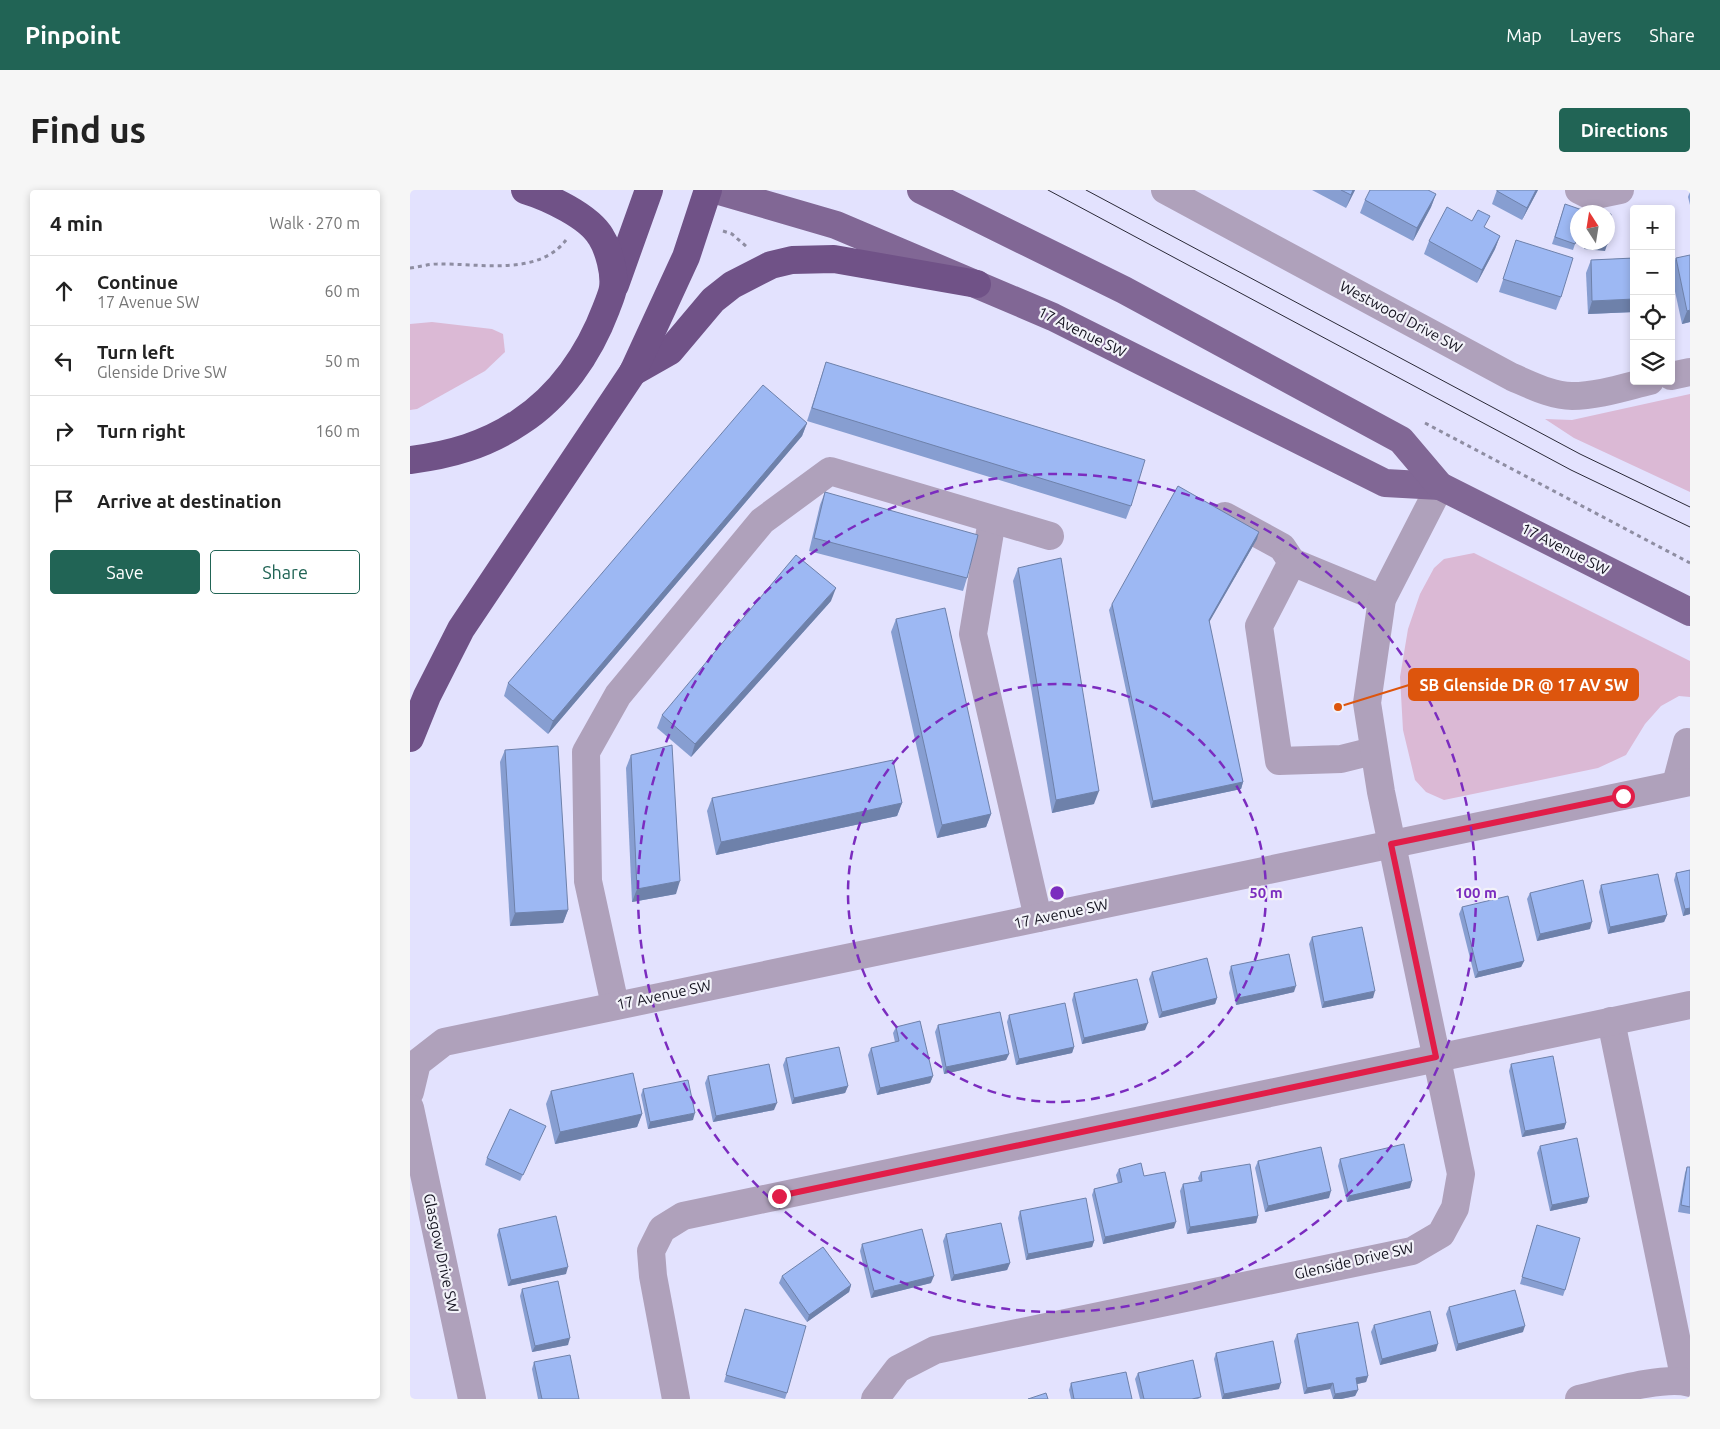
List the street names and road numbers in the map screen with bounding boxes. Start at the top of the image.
street label: Westwood Drive SW [1337,277,1466,356]
street label: 17 Avenue SW [1035,303,1129,360]
street label: 17 Avenue SW [1519,519,1612,578]
street label: 17 Avenue SW [1012,895,1110,932]
street label: 17 Avenue SW [615,976,713,1013]
street label: Glasgow Drive SW [421,1192,462,1314]
street label: Glenside Drive SW [1293,1238,1415,1283]

